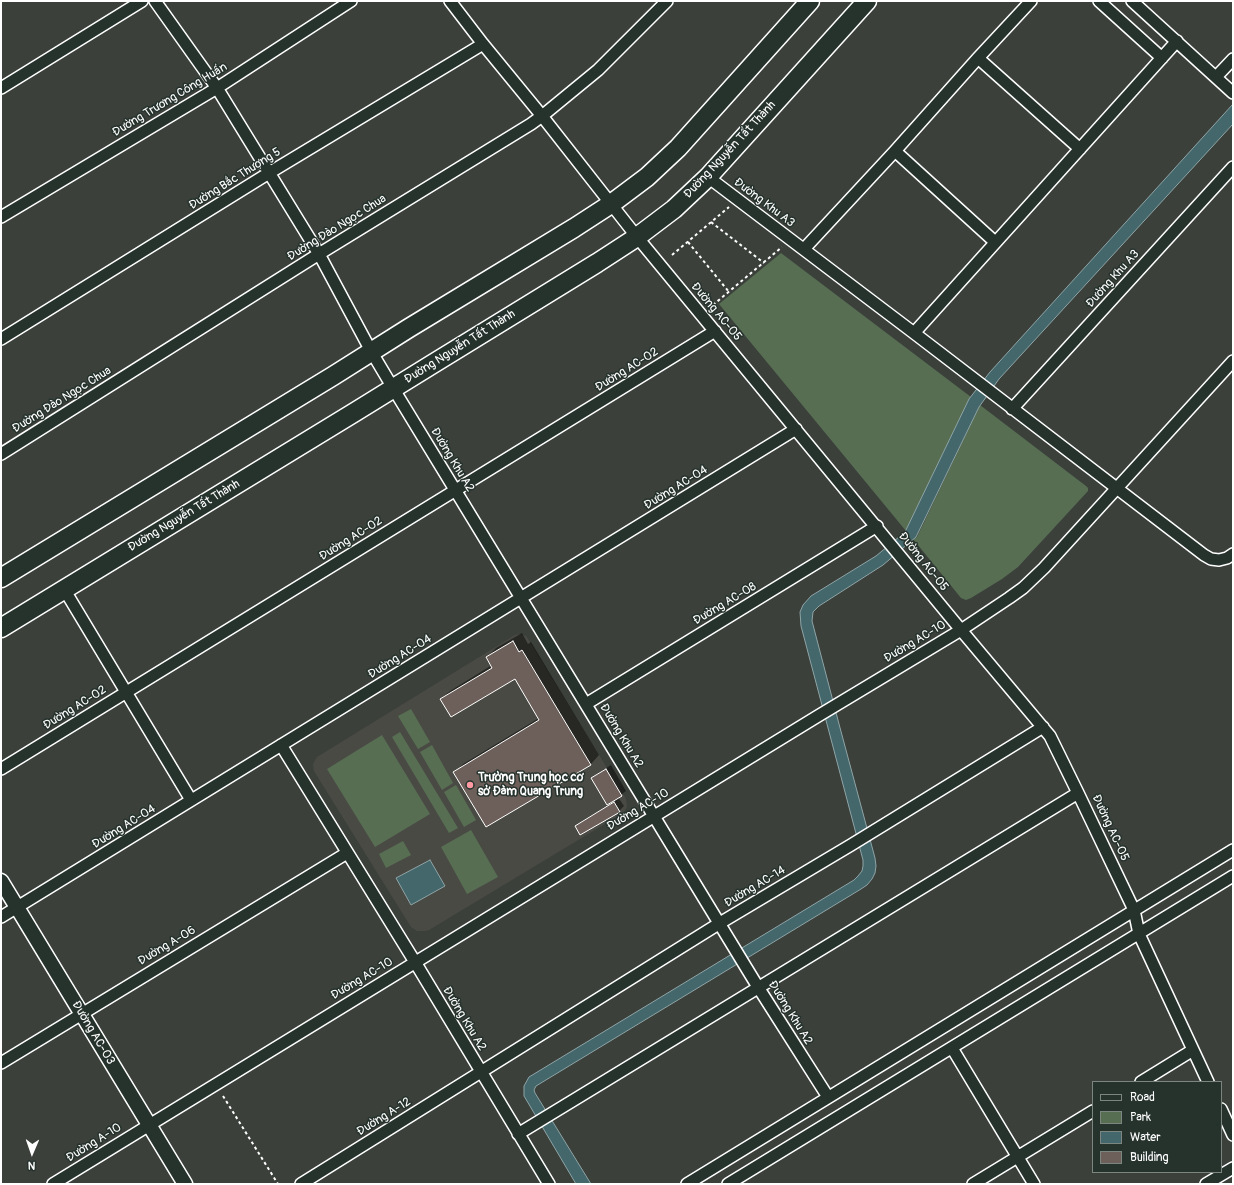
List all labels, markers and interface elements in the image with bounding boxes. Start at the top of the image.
street label: Đường Trương Công Huấn [110,60,230,140]
street label: Đường Nguyễn Tất Thành [681,98,779,202]
street label: Đường Bắc Thượng 5 [186,145,284,213]
street label: Đường Khu A3 [731,175,797,231]
street label: Đường Đào Ngọc Chua [285,192,389,264]
street label: Đường Khu A3 [1083,247,1143,311]
street label: Đường AC-05 [688,280,744,344]
street label: Đường Nguyễn Tất Thành [402,307,518,387]
street label: Đường AC-02 [593,345,661,395]
street label: Đường Đào Ngọc Chua [10,364,114,436]
street label: Đường Khu A2 [427,425,477,495]
street label: Đường AC-04 [642,463,710,513]
street label: Đường Nguyễn Tất Thành [125,477,243,555]
street label: Đường AC-02 [317,514,385,564]
street label: Đường AC-05 [895,530,951,594]
street label: Đường AC-08 [691,580,759,628]
street label: Đường AC-10 [881,618,949,666]
street label: Đường AC-04 [366,632,434,682]
street label: Đường AC-02 [41,683,109,733]
street label: Đường Khu A2 [596,701,646,771]
place label: Trường Trung học cơ sở Đàm Quang Trung [478,771,583,799]
marker: Trường Trung học cơ sở Đàm Quang Trung [465,780,475,790]
street label: Đường AC-10 [604,786,672,834]
street label: Đường AC-05 [1088,793,1132,863]
street label: Đường AC-04 [90,802,158,852]
street label: Đường AC-14 [722,863,788,911]
street label: Đường A-06 [136,923,198,969]
street label: Đường AC-10 [328,955,396,1003]
street label: Đường Khu A2 [765,978,815,1048]
street label: Đường Khu A2 [439,984,489,1054]
street label: Đường AC-03 [68,999,118,1067]
legend [1092,1081,1222,1173]
text: Road [1130,1090,1155,1105]
street label: Đường A-12 [354,1095,414,1139]
text: Park [1130,1110,1151,1125]
street label: Đường A-10 [64,1120,124,1166]
text: Water [1130,1130,1161,1145]
north arrow [12,1133,52,1173]
text: Building [1130,1150,1169,1165]
text: N [28,1159,36,1172]

